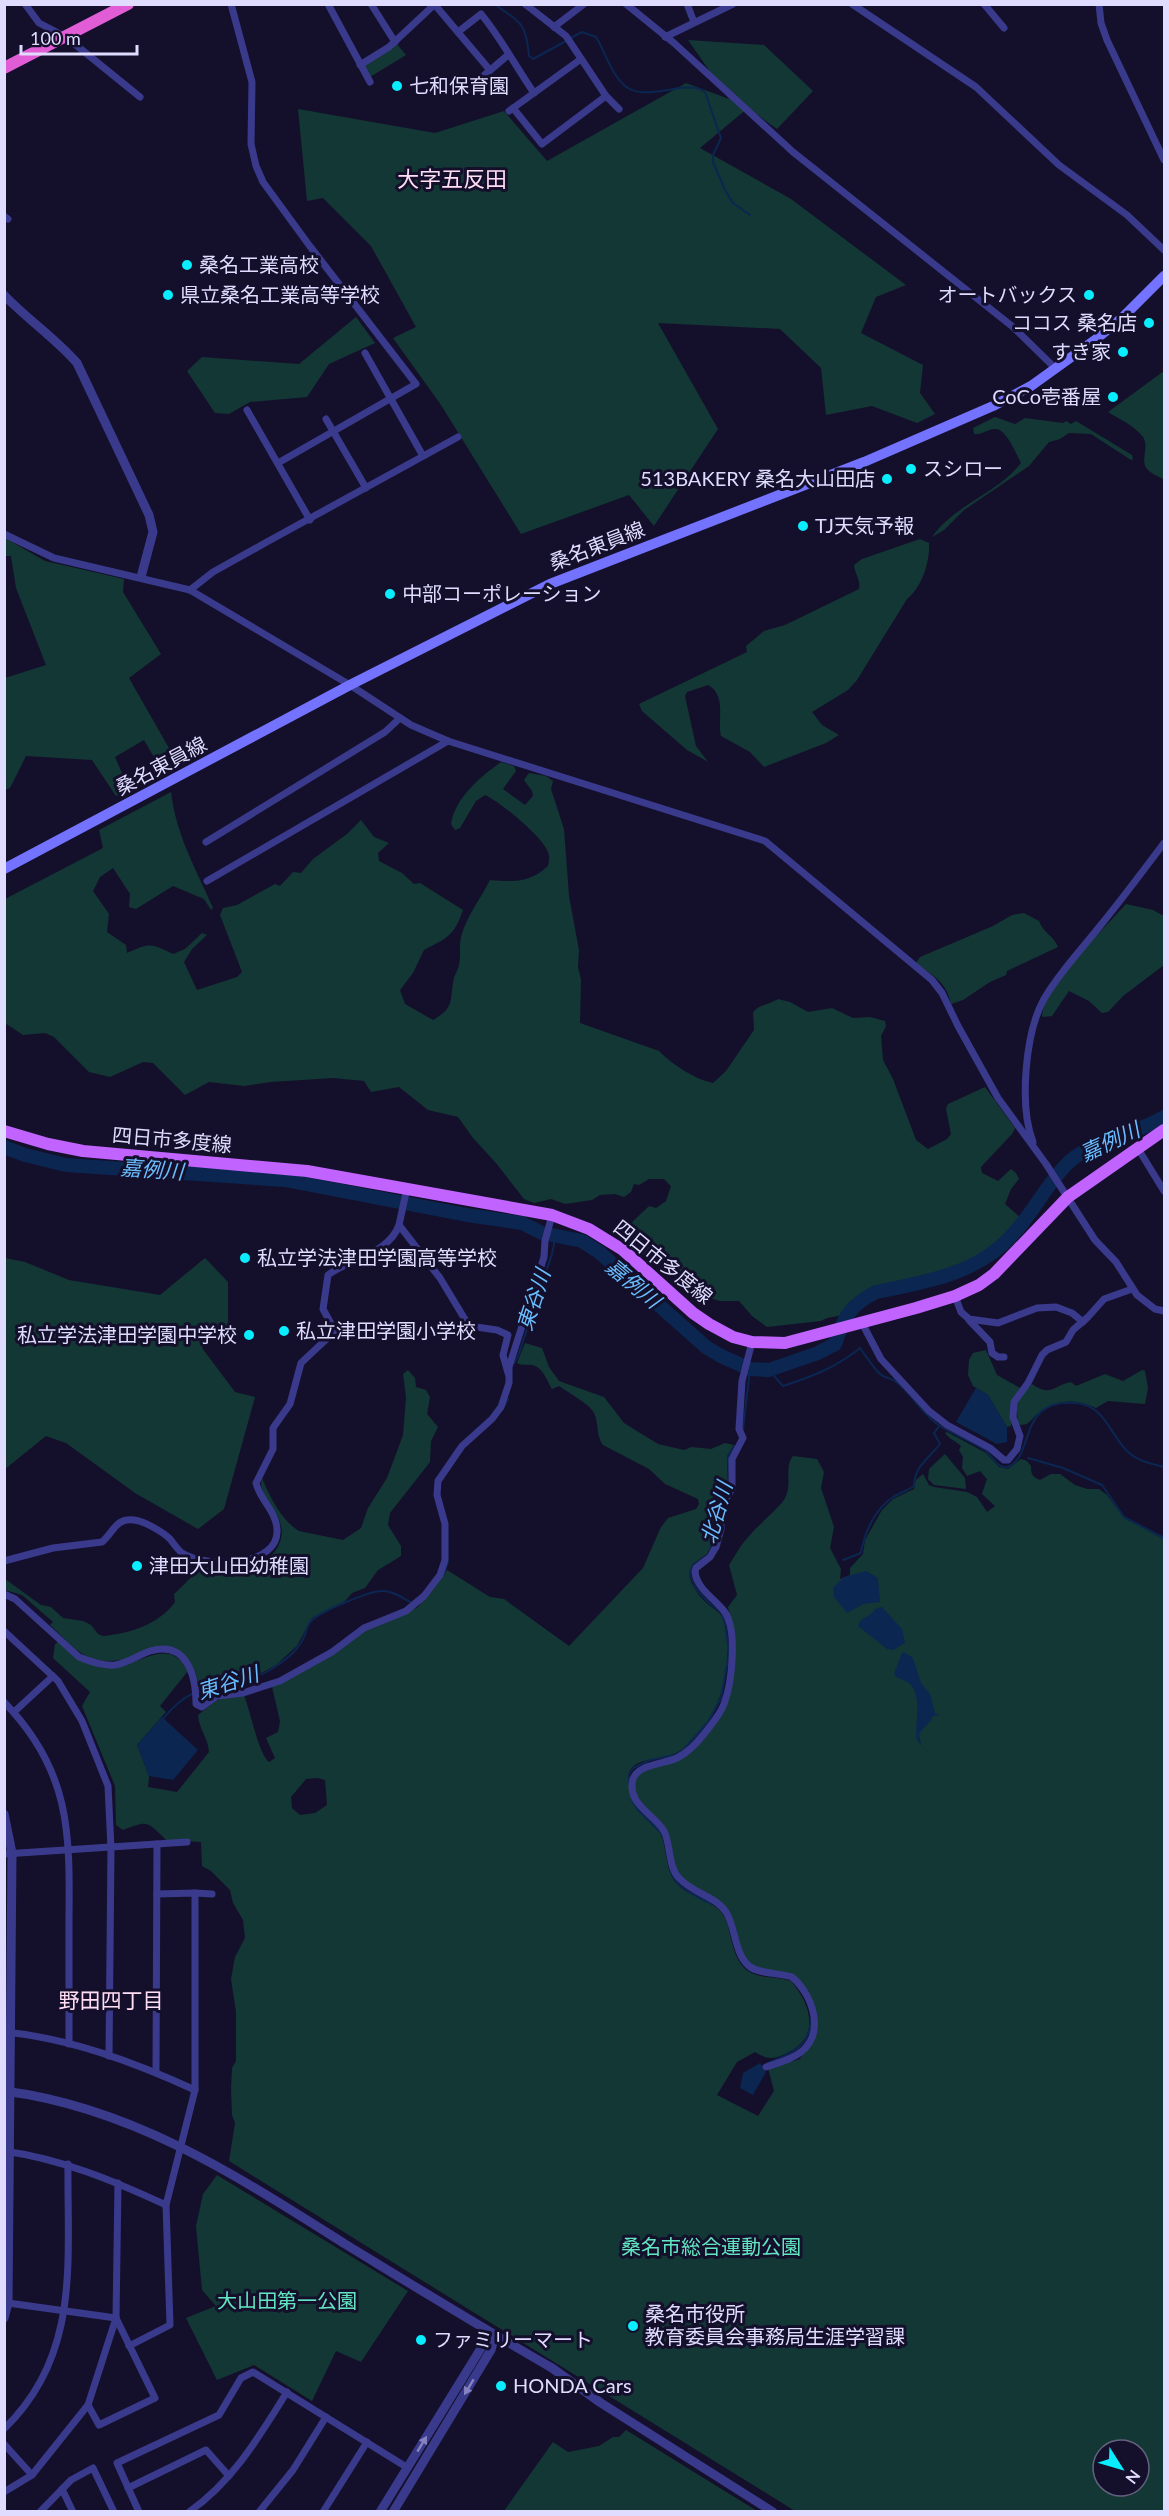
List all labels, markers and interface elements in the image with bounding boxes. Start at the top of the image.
scale bar [21,18,136,56]
text: 100 m [30,27,81,49]
place label: 七和保育園 [409,73,509,97]
marker: 七和保育園 [390,79,404,93]
district label: 大字五反田 [397,165,507,192]
place label: 桑名工業高校 [199,252,319,276]
marker: 桑名工業高校 [180,258,194,272]
place label: 県立桑名工業高等学校 [180,282,380,306]
place label: オートバックス [938,282,1077,306]
marker: 県立桑名工業高等学校 [161,288,175,302]
marker: オートバックス [1082,288,1096,302]
place label: ココス 桑名店 [1012,310,1137,334]
marker: ココス 桑名店 [1142,316,1156,330]
place label: すき家 [1051,339,1111,363]
marker: すき家 [1116,345,1130,359]
place label: CoCo壱番屋 [992,384,1101,408]
marker: CoCo壱番屋 [1106,390,1120,404]
place label: スシロー [923,456,1003,480]
marker: スシロー [904,462,918,476]
place label: 513BAKERY 桑名大山田店 [640,466,875,490]
marker: 513BAKERY 桑名大山田店 [880,472,894,486]
place label: TJ天気予報 [815,513,914,537]
street label: 桑名東員線 [546,516,648,574]
marker: TJ天気予報 [796,519,810,533]
place label: 中部コーポレーション [402,581,602,605]
marker: 中部コーポレーション [383,587,397,601]
street label: 桑名東員線 [111,731,210,799]
water label: 嘉例川 [1076,1115,1145,1165]
street label: 四日市多度線 [111,1122,233,1156]
water label: 嘉例川 [120,1154,186,1183]
street label: 四日市多度線 [609,1214,718,1308]
place label: 私立学法津田学園高等学校 [257,1245,497,1269]
marker: 私立学法津田学園高等学校 [238,1251,252,1265]
water label: 嘉例川 [602,1253,668,1314]
water label: 東谷川 [511,1264,555,1333]
place label: 私立津田学園小学校 [296,1318,476,1342]
place label: 私立学法津田学園中学校 [17,1322,237,1346]
marker: 私立津田学園小学校 [277,1324,291,1338]
marker: 私立学法津田学園中学校 [242,1328,256,1342]
water label: 北谷川 [695,1477,737,1546]
place label: 津田大山田幼稚園 [149,1553,309,1577]
marker: 津田大山田幼稚園 [130,1559,144,1573]
water label: 東谷川 [194,1659,263,1703]
district label: 野田四丁目 [59,1987,164,2012]
park label: 桑名市総合運動公園 [621,2234,801,2258]
park label: 大山田第一公園 [217,2288,357,2312]
place label: 桑名市役所 教育委員会事務局生涯学習課 [645,2301,905,2348]
marker: 桑名市役所 教育委員会事務局生涯学習課 [626,2319,640,2333]
place label: ファミリーマート [433,2327,593,2351]
marker: ファミリーマート [414,2333,428,2347]
place label: HONDA Cars [513,2373,632,2397]
one-way arrow [463,2379,474,2395]
marker: HONDA Cars [494,2379,508,2393]
one-way arrow [417,2436,428,2452]
north arrow [1091,2438,1151,2498]
text: N [1122,2467,1145,2488]

